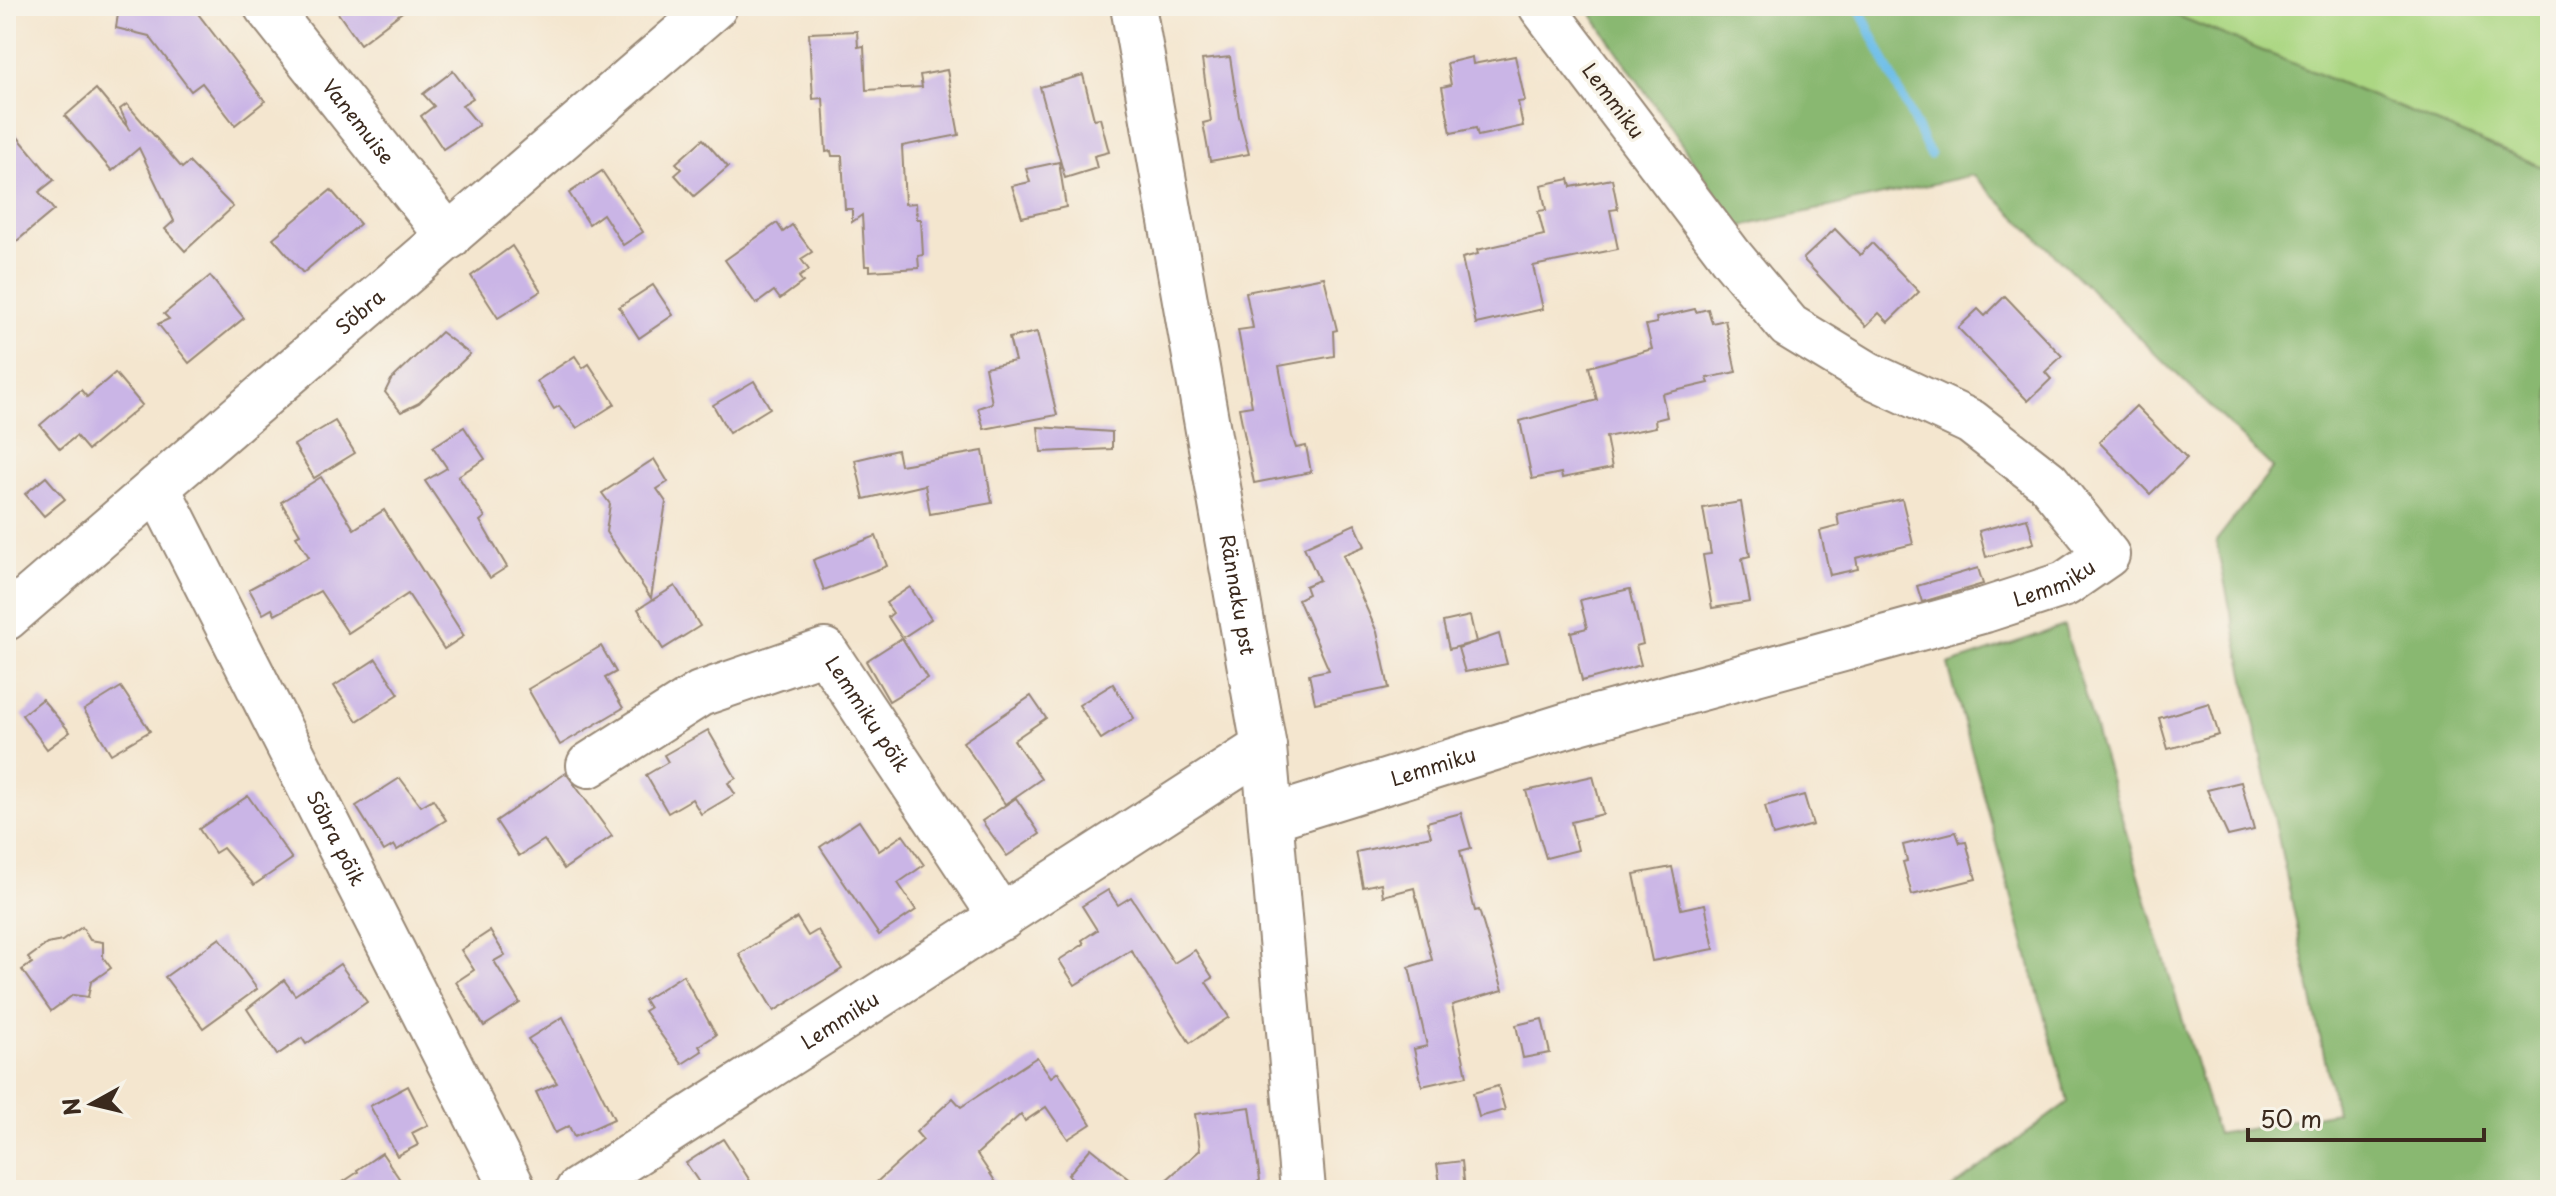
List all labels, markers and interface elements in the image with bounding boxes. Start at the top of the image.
street label: Lemmiku [1575,56,1652,145]
street label: Vanemuise [315,72,402,170]
street label: Sõbra [328,281,391,341]
street label: Rännaku pst [1213,532,1263,657]
street label: Lemmiku [2009,551,2101,614]
street label: Lemmiku põik [818,650,917,778]
street label: Lemmiku [1387,739,1480,793]
street label: Sõbra põik [300,785,373,891]
street label: Lemmiku [794,983,885,1056]
north arrow [52,1064,132,1144]
scale bar [2248,1092,2484,1142]
text: N [53,1096,88,1118]
text: 50 m [2260,1100,2322,1136]

